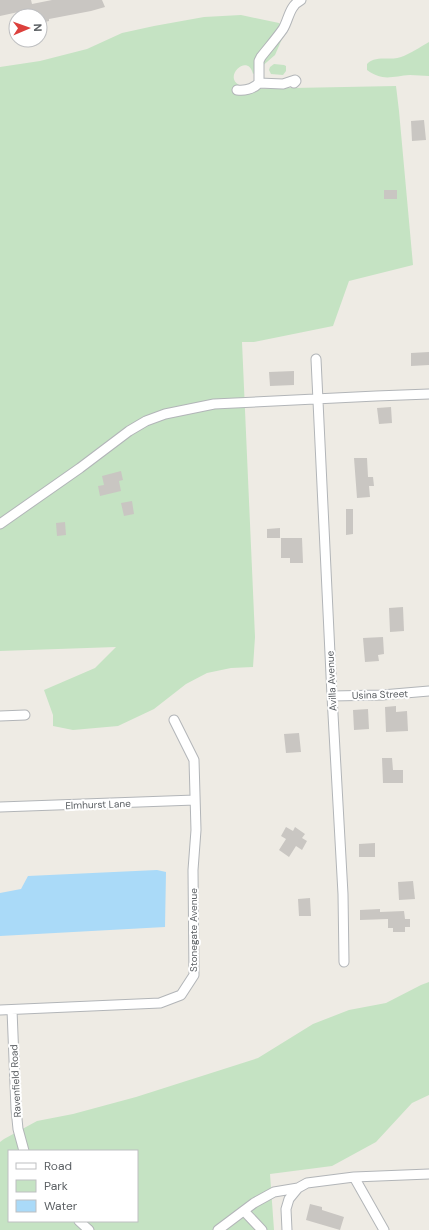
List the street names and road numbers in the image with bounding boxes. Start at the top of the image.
street label: Avilla Avenue [323,650,340,711]
street label: Usina Street [352,687,408,702]
street label: Elmhurst Lane [65,797,131,812]
street label: Stonegate Avenue [187,888,200,972]
street label: Ravenfield Road [7,1044,24,1118]

